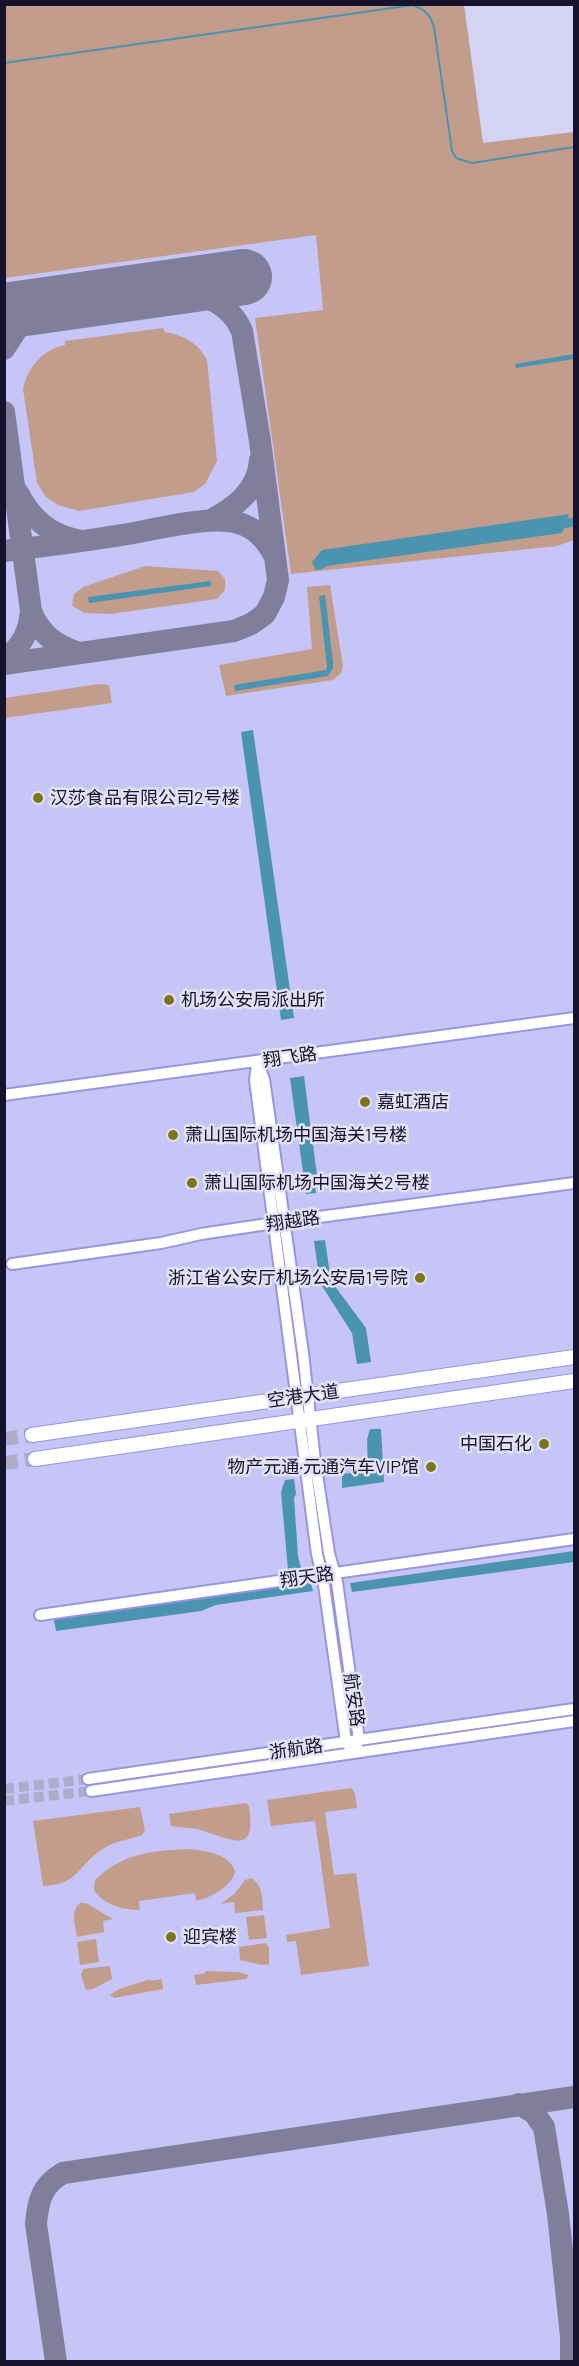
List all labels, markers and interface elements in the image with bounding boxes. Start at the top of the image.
place label: 汉莎食品有限公司2号楼 [50,787,240,809]
marker: 汉莎食品有限公司2号楼 [31,791,45,805]
place label: 机场公安局派出所 [181,989,325,1011]
marker: 机场公安局派出所 [162,993,176,1007]
street label: 翔飞路 [262,1043,318,1071]
place label: 嘉虹酒店 [377,1091,449,1113]
marker: 嘉虹酒店 [358,1095,372,1109]
place label: 萧山国际机场中国海关1号楼 [185,1124,407,1146]
marker: 萧山国际机场中国海关1号楼 [166,1128,180,1142]
place label: 萧山国际机场中国海关2号楼 [204,1172,430,1194]
marker: 萧山国际机场中国海关2号楼 [185,1176,199,1190]
street label: 翔越路 [265,1207,321,1235]
place label: 浙江省公安厅机场公安局1号院 [168,1267,408,1289]
marker: 浙江省公安厅机场公安局1号院 [413,1271,427,1285]
street label: 空港大道 [266,1380,340,1412]
place label: 中国石化 [460,1433,532,1455]
marker: 中国石化 [537,1437,551,1451]
place label: 物产元通·元通汽车VIP馆 [227,1456,419,1478]
marker: 物产元通·元通汽车VIP馆 [424,1460,438,1474]
street label: 翔天路 [279,1563,335,1591]
street label: 航安路 [340,1672,368,1728]
street label: 浙航路 [268,1735,324,1763]
place label: 迎宾楼 [183,1926,237,1948]
marker: 迎宾楼 [164,1930,178,1944]

